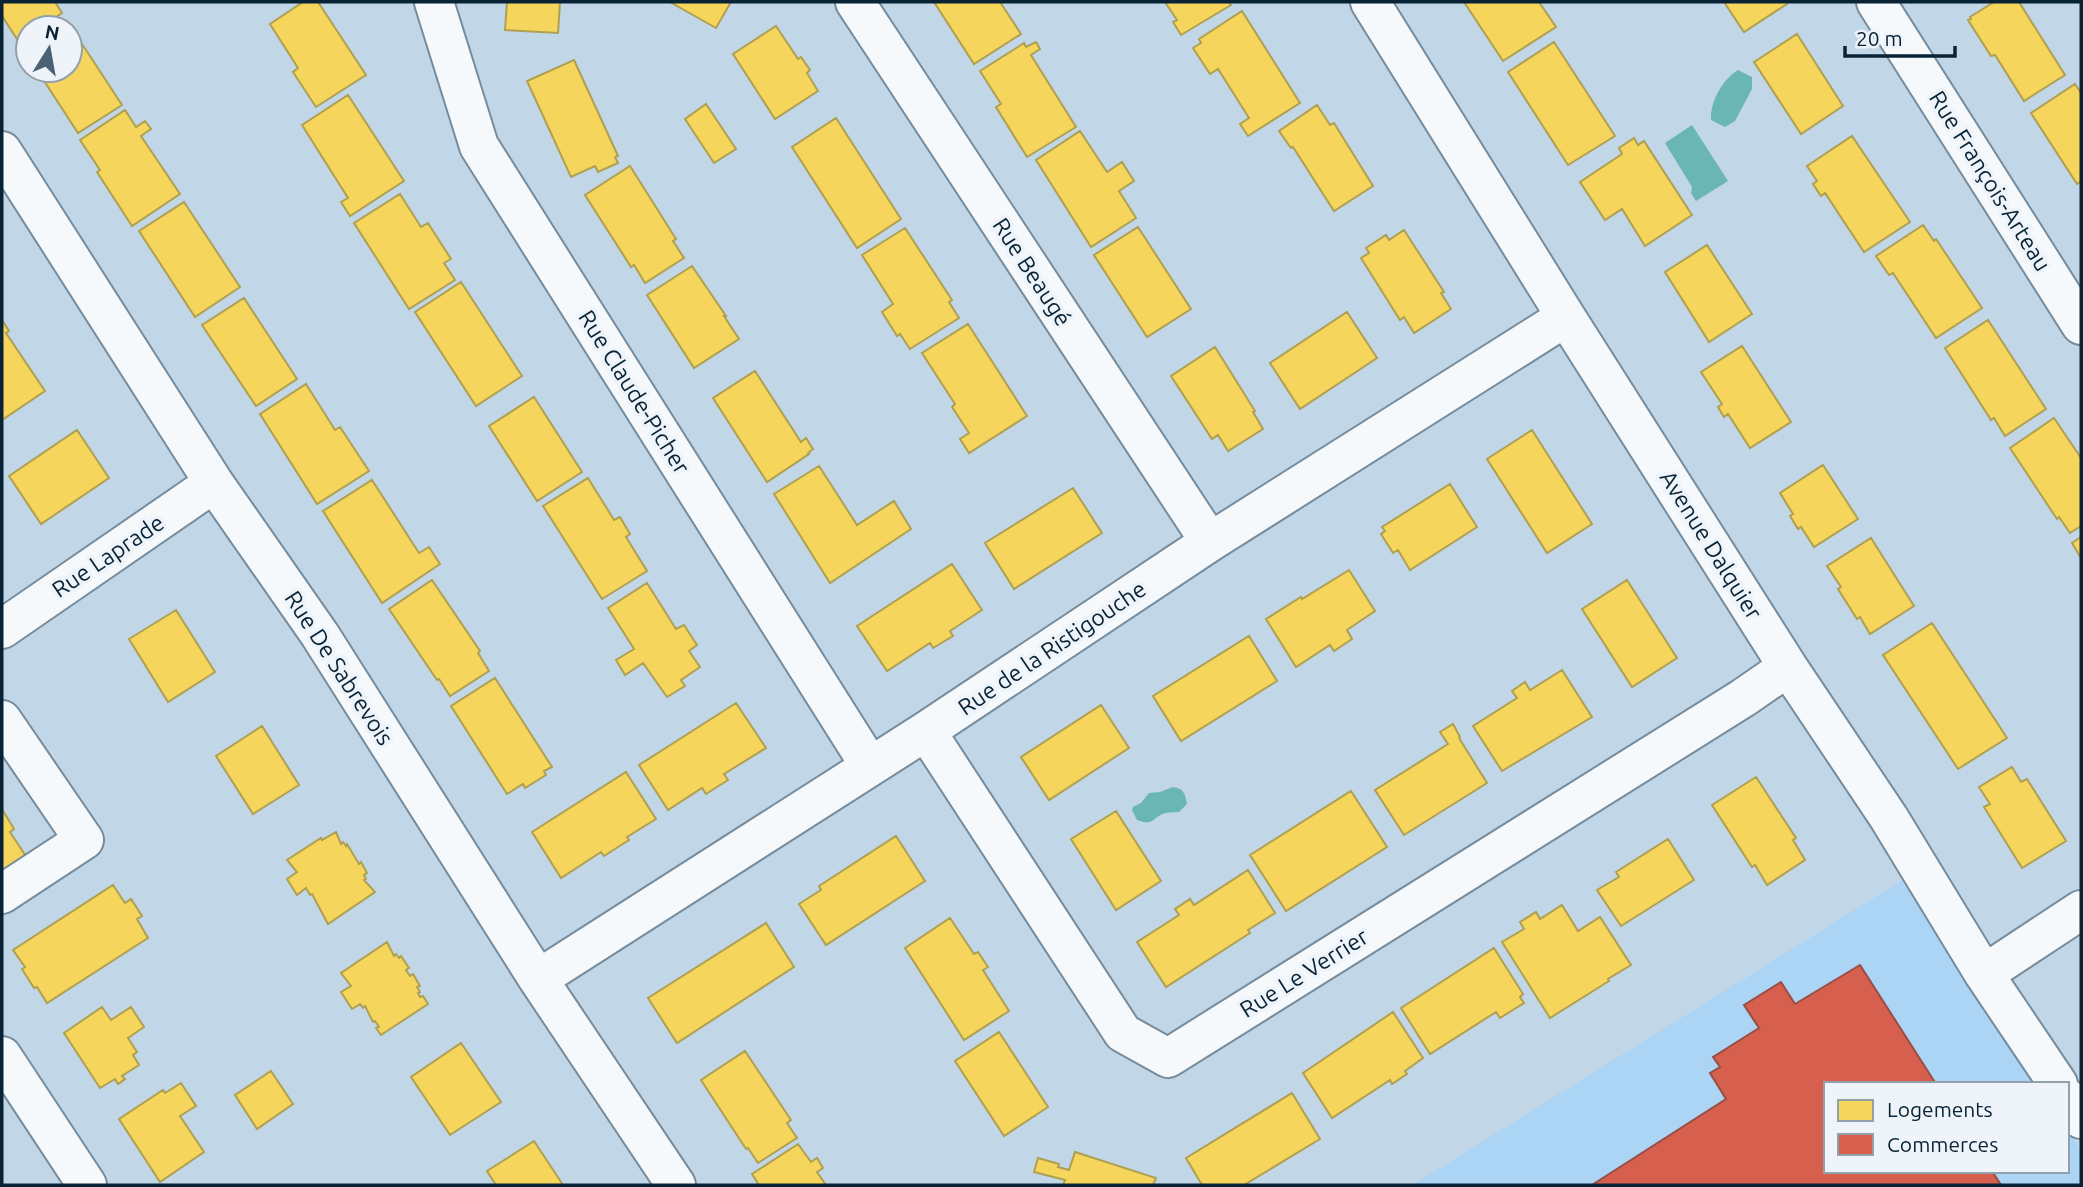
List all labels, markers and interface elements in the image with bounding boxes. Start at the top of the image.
north arrow [14,14,84,84]
scale bar [1845,14,1955,58]
text: N [43,20,61,44]
text: 20 m [1856,26,1903,50]
street label: Rue François-Arteau [1925,86,2056,275]
street label: Rue Beaugé [988,213,1077,330]
street label: Rue Claude-Picher [574,305,695,478]
street label: Avenue Dalquier [1656,466,1767,624]
street label: Rue Laprade [47,509,168,602]
street label: Rue de la Ristigouche [953,575,1150,720]
street label: Rue De Sabrevois [280,586,399,749]
street label: Rue Le Verrier [1235,923,1373,1022]
legend [1824,1082,2069,1173]
text: Logements [1887,1097,1993,1121]
text: Commerces [1887,1132,1998,1156]

